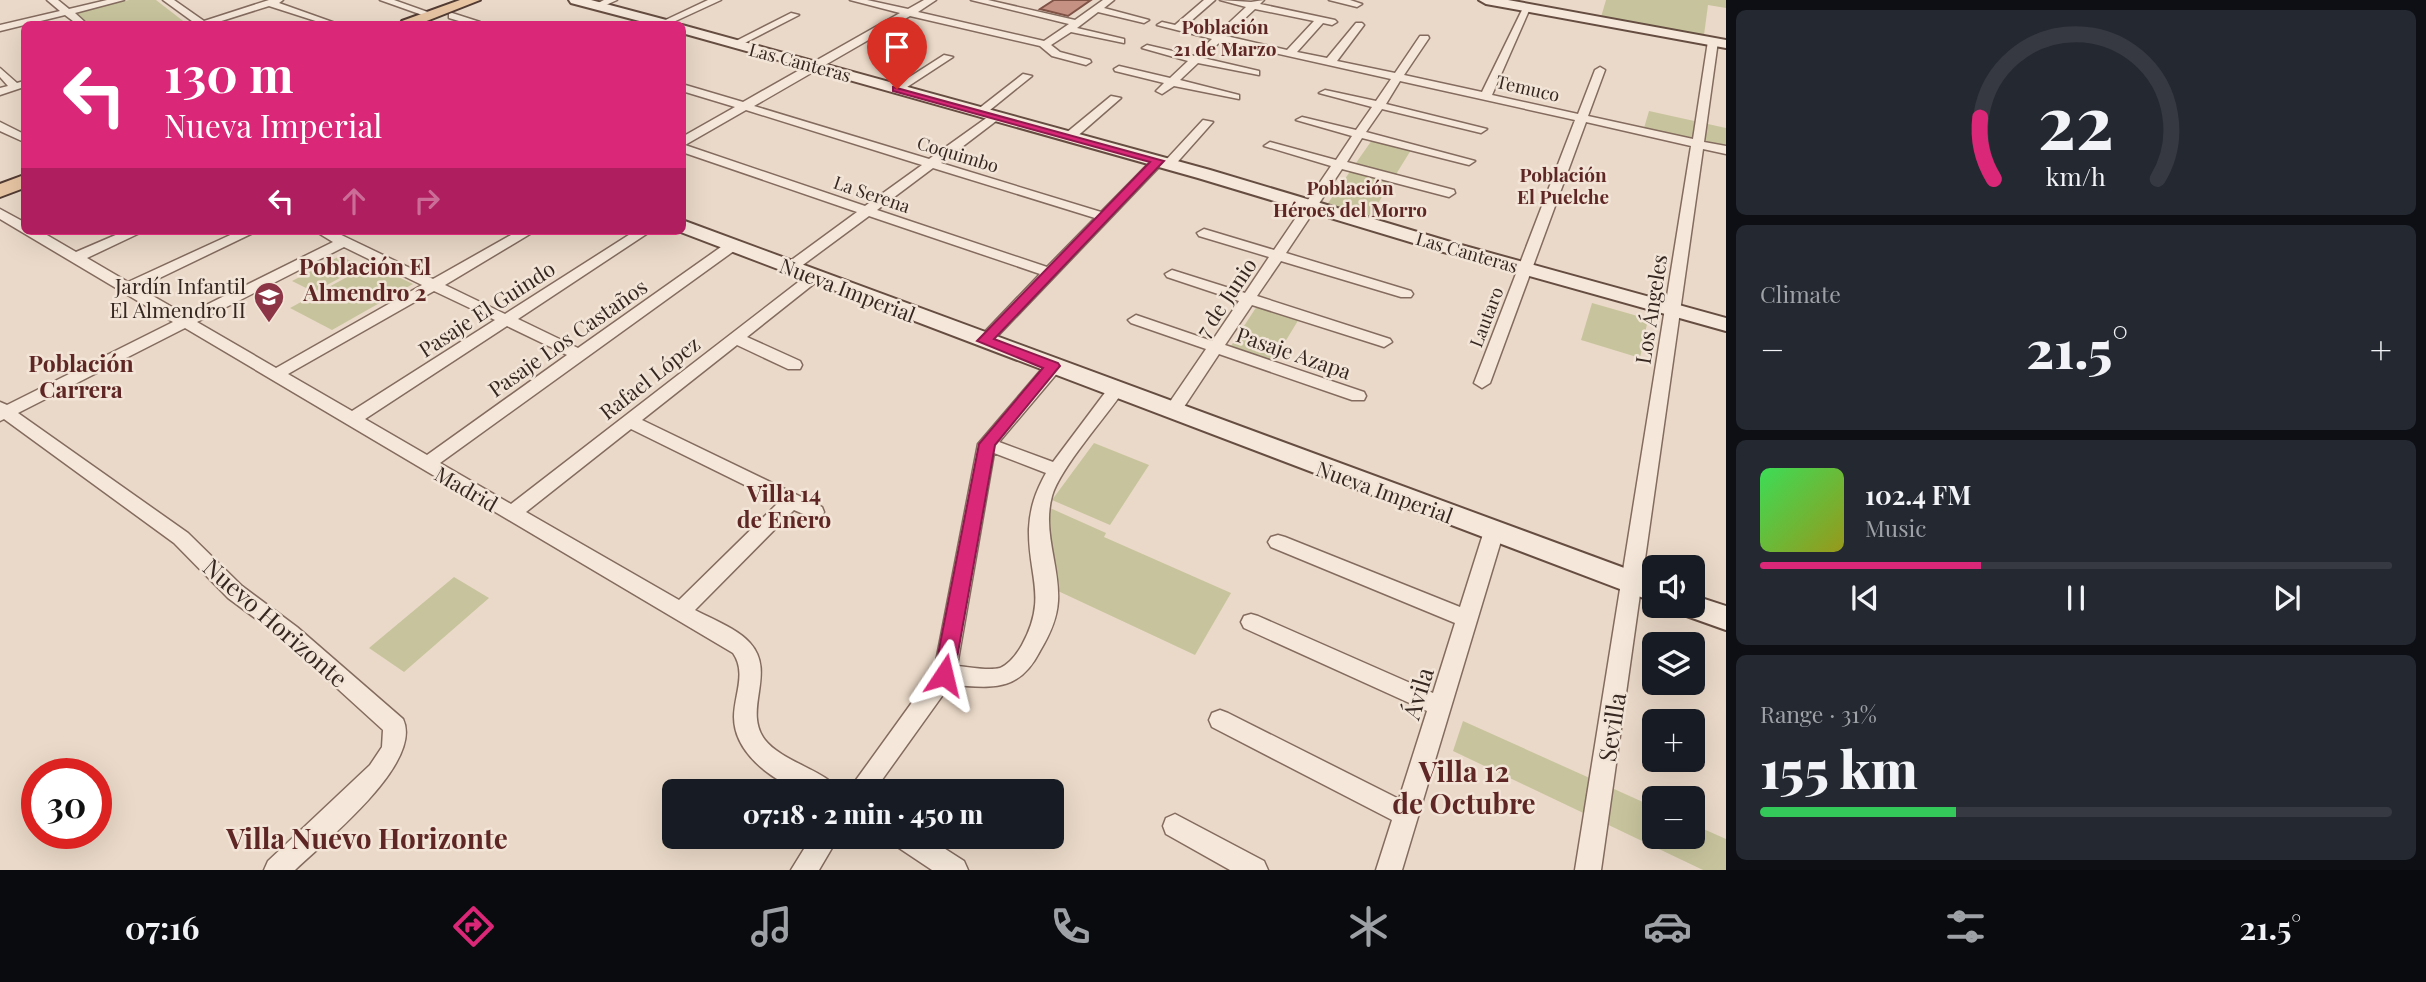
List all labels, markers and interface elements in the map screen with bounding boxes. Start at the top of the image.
district label: Población 21 de Marzo [1174,13,1277,61]
pin [867,17,927,89]
icon: arrive [878,28,916,66]
street label: Las Canteras [746,37,854,87]
text: 130 m [164,40,294,105]
icon: left [49,49,140,140]
street label: Temuco [1494,69,1562,107]
text: 22 [2038,70,2114,167]
text: Nueva Imperial [164,103,383,146]
street label: Coquimbo [914,130,1002,178]
text: km/h [2046,158,2106,191]
district label: Población El Puelche [1517,161,1609,209]
street label: La Serena [831,170,913,218]
district label: Población Héroes del Morro [1273,174,1427,222]
icon: left [262,182,300,220]
icon: ahead [335,182,373,220]
icon: right [408,182,446,220]
street label: Las Canteras [1413,226,1521,278]
district label: Población El Almendro 2 [299,250,431,307]
street label: Nueva Imperial [776,250,920,328]
street label: 7 de Junio [1188,252,1262,342]
street label: Los Ángeles [1628,252,1672,366]
street label: Pasaje El Guindo [412,253,560,363]
place label: Jardín Infantil El Almendro II [110,271,246,323]
street label: Pasaje Los Castaños [482,272,652,402]
text: Climate [1760,278,1841,309]
school or university icon: Jardín Infantil El Almendro II [252,280,286,324]
street label: Lautaro [1464,283,1509,351]
text: 21.5° [2026,313,2128,382]
street label: Pasaje Azapa [1233,319,1356,385]
text: − [1760,323,1785,374]
text: + [2370,323,2392,374]
street label: Rafael López [593,329,705,425]
district label: Población Carrera [28,347,134,404]
street label: Nueva Imperial [1313,453,1457,529]
street label: Madrid [430,459,504,517]
district label: Villa 14 de Enero [737,477,831,534]
text: 102.4 FM [1865,477,1971,512]
text: Music [1865,512,1926,543]
street label: Nuevo Horizonte [197,550,355,694]
map controls [1642,555,1705,849]
button: sound [1642,555,1705,618]
icon: previous [1846,579,1884,617]
icon: pause [2057,579,2095,617]
icon: next [2268,579,2306,617]
button: layers [1642,632,1705,695]
position arrow [907,638,981,712]
street label: Ávila [1394,663,1440,724]
street label: Sevilla [1590,690,1632,764]
text: Range · 31% [1760,698,1877,729]
button: + [1642,709,1705,772]
text: 155 km [1760,733,1918,802]
district label: Villa 12 de Octubre [1392,752,1536,821]
speed limit sign: 30 [21,758,112,849]
button: − [1642,786,1705,849]
text: 07:18 · 2 min · 450 m [743,796,983,831]
district label: Villa Nuevo Horizonte [225,819,508,856]
icon: directions [449,902,498,951]
icon: music [747,902,796,951]
icon: phone [1046,902,1095,951]
icon: climate [1344,902,1393,951]
icon: car [1643,902,1692,951]
icon: filters [1941,902,1990,951]
text: 07:16 [125,905,199,948]
text: 21.5° [2239,905,2301,948]

